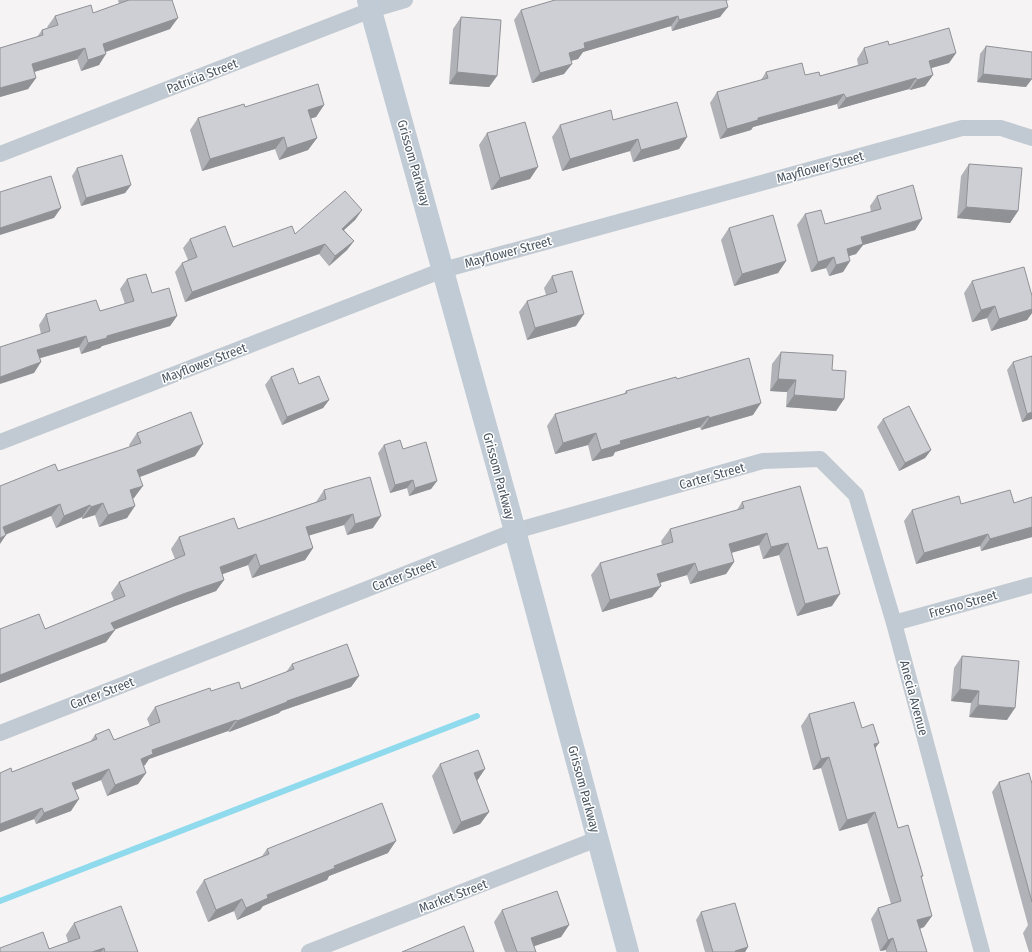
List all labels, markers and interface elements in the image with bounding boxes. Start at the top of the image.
street label: Patricia Street [164,55,240,96]
street label: Grissom Parkway [394,118,434,208]
street label: Mayflower Street [775,148,866,186]
street label: Mayflower Street [463,233,554,271]
street label: Mayflower Street [159,340,249,386]
street label: Grissom Parkway [480,431,518,521]
street label: Carter Street [678,459,747,493]
street label: Carter Street [370,556,439,594]
street label: Fresno Street [927,587,999,621]
street label: Anecia Avenue [897,659,931,737]
street label: Carter Street [68,674,137,712]
street label: Grissom Parkway [565,744,603,834]
street label: Market Street [417,876,490,916]

